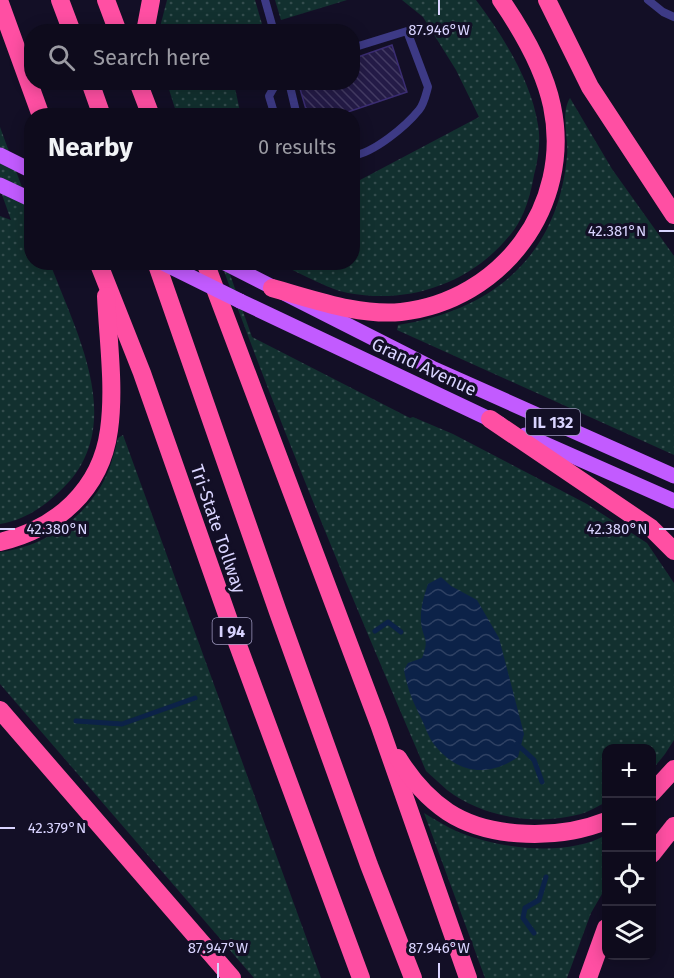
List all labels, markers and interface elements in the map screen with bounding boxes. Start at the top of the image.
text: 87.946°W [408,21,470,39]
search box [24,24,360,90]
icon: search [45,41,78,74]
text: Search here [93,44,211,71]
text: Nearby [48,132,133,163]
text: 0 results [258,135,336,159]
text: 42.381°N [588,222,646,240]
street label: Grand Avenue [368,333,480,401]
road number: IL 132 [526,409,580,435]
street label: Tri-State Tollway [186,462,250,596]
text: 42.380°N [26,520,88,538]
text: 42.380°N [586,520,648,538]
road number: I 94 [212,618,252,644]
map controls [602,744,656,960]
button: + [602,744,656,798]
button: − [602,798,656,852]
text: 42.379°N [28,819,86,837]
button: locate [602,852,656,906]
button: layers [602,906,656,960]
text: 87.947°W [188,939,249,957]
text: 87.946°W [408,939,470,957]

